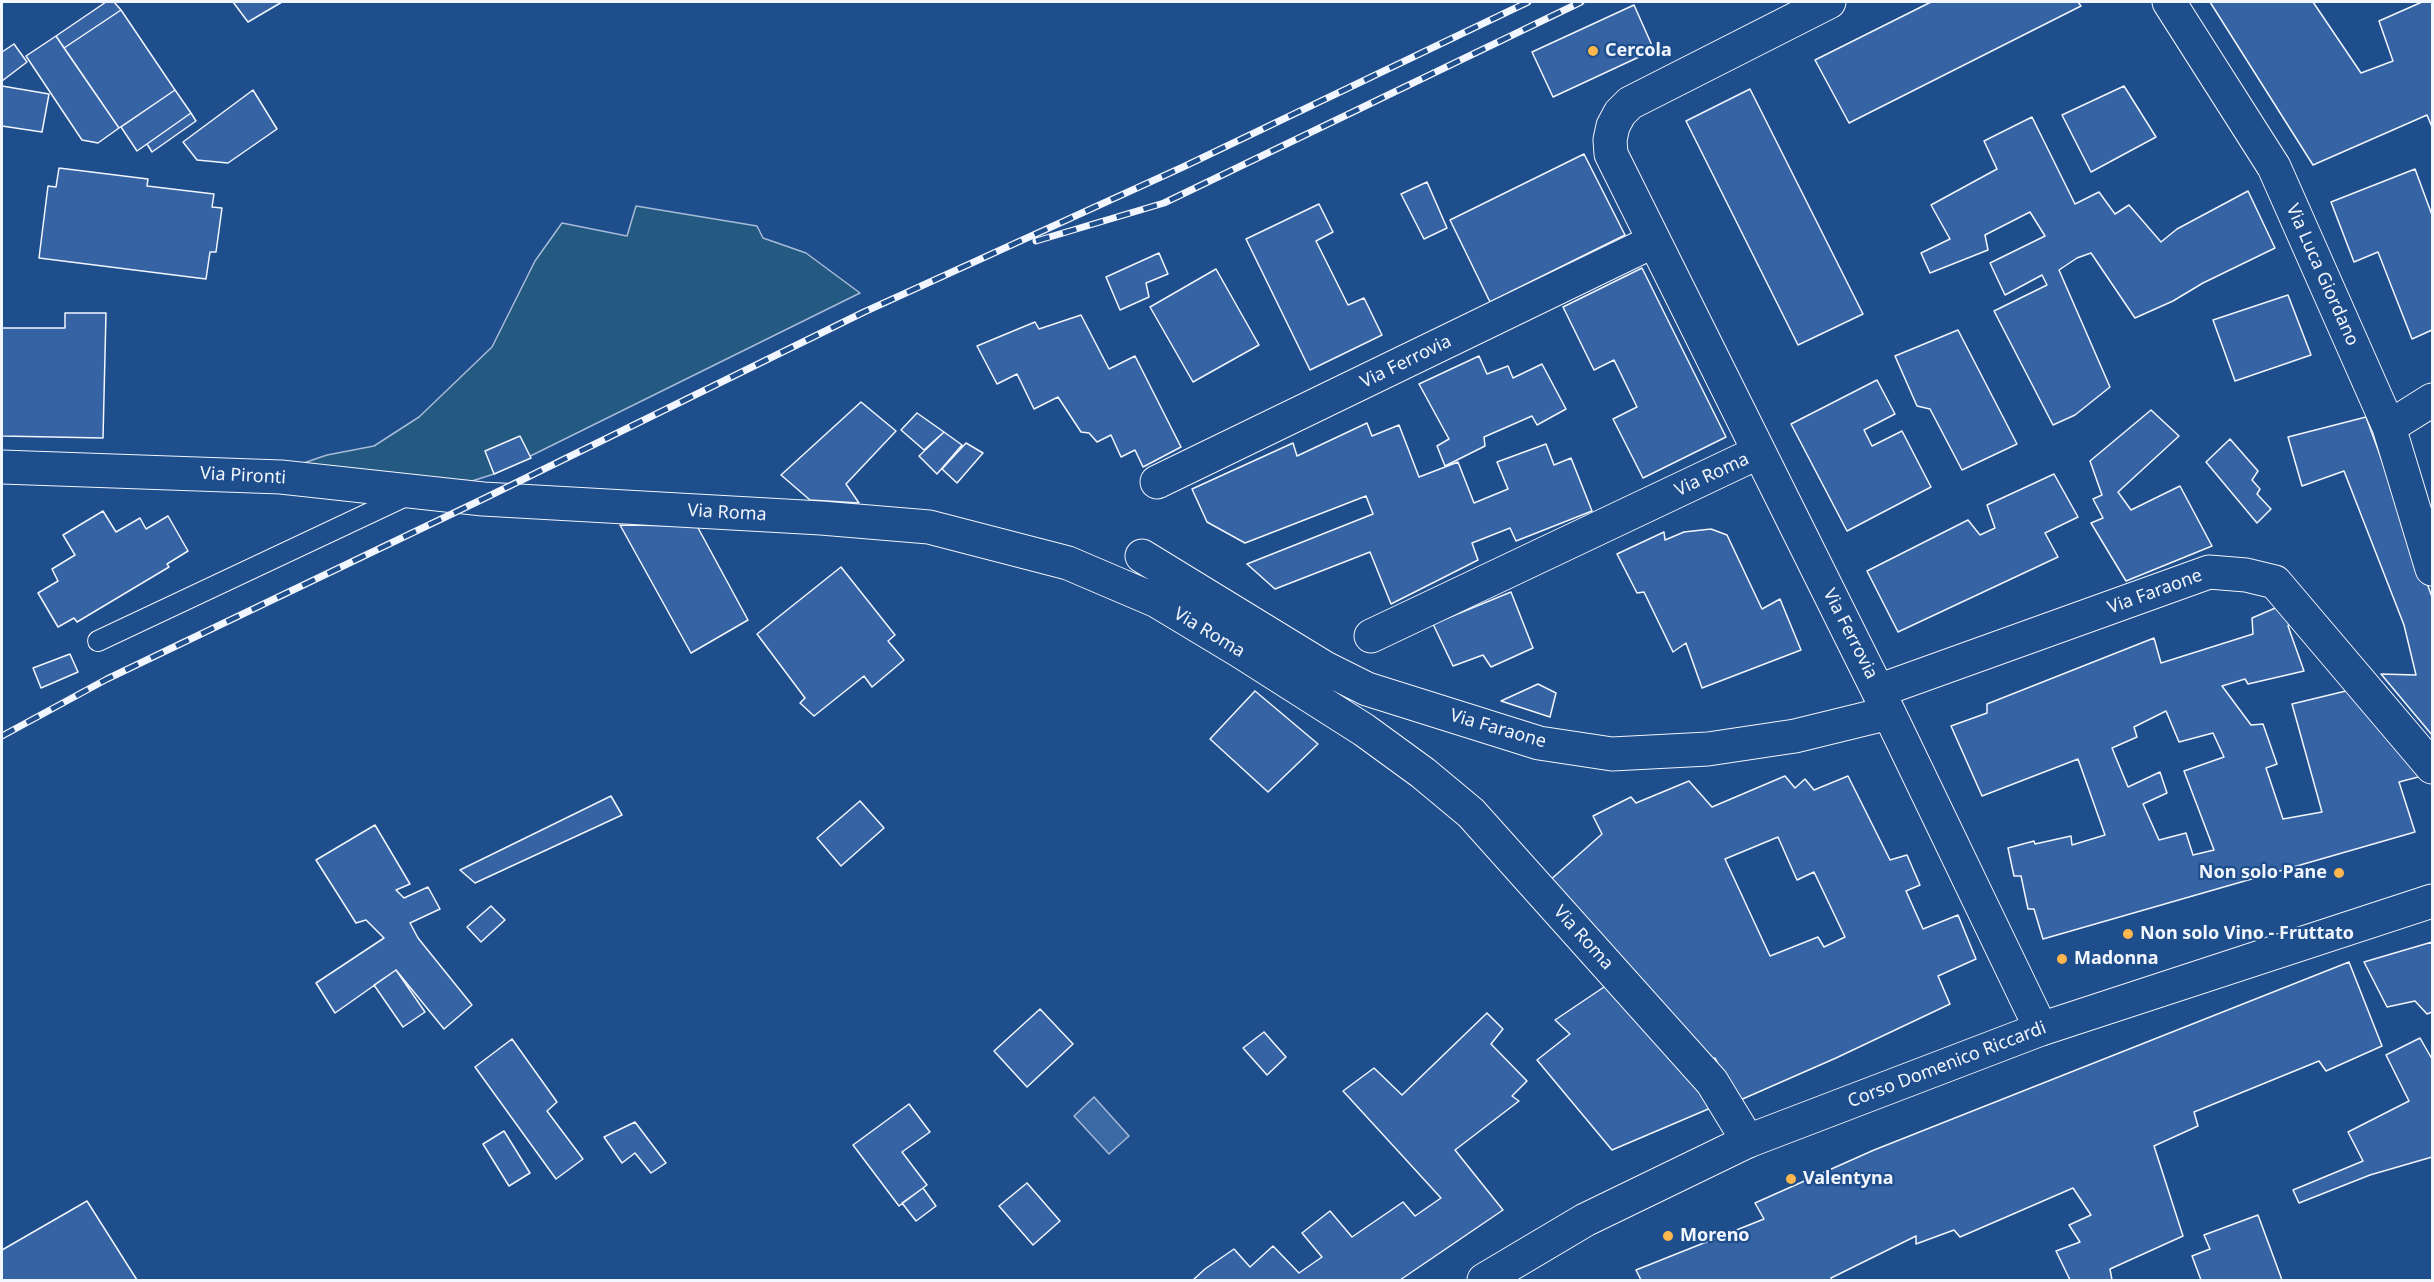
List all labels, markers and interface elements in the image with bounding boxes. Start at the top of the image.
place label: Cercola [1605,40,1672,62]
marker: Cercola [1586,44,1600,58]
street label: Via Luca Giordano [2281,201,2363,349]
street label: Via Ferrovia [1357,331,1455,393]
street label: Via Roma [1672,448,1752,502]
street label: Via Pironti [200,463,286,489]
street label: Via Roma [687,500,767,526]
street label: Via Faraone [2105,565,2205,619]
street label: Via Ferrovia [1818,585,1882,683]
street label: Via Roma [1169,603,1249,663]
street label: Via Faraone [1447,705,1549,753]
place label: Non solo Pane [2199,862,2327,884]
marker: Non solo Pane [2332,866,2346,880]
street label: Via Roma [1548,901,1618,975]
place label: Non solo Vino - Fruttato [2140,923,2354,945]
marker: Non solo Vino - Fruttato [2121,927,2135,941]
place label: Madonna [2074,948,2159,970]
marker: Madonna [2055,952,2069,966]
street label: Corso Domenico Riccardi [1845,1017,2049,1113]
place label: Valentyna [1803,1168,1894,1190]
marker: Valentyna [1784,1172,1798,1186]
place label: Moreno [1680,1225,1750,1247]
marker: Moreno [1661,1229,1675,1243]

